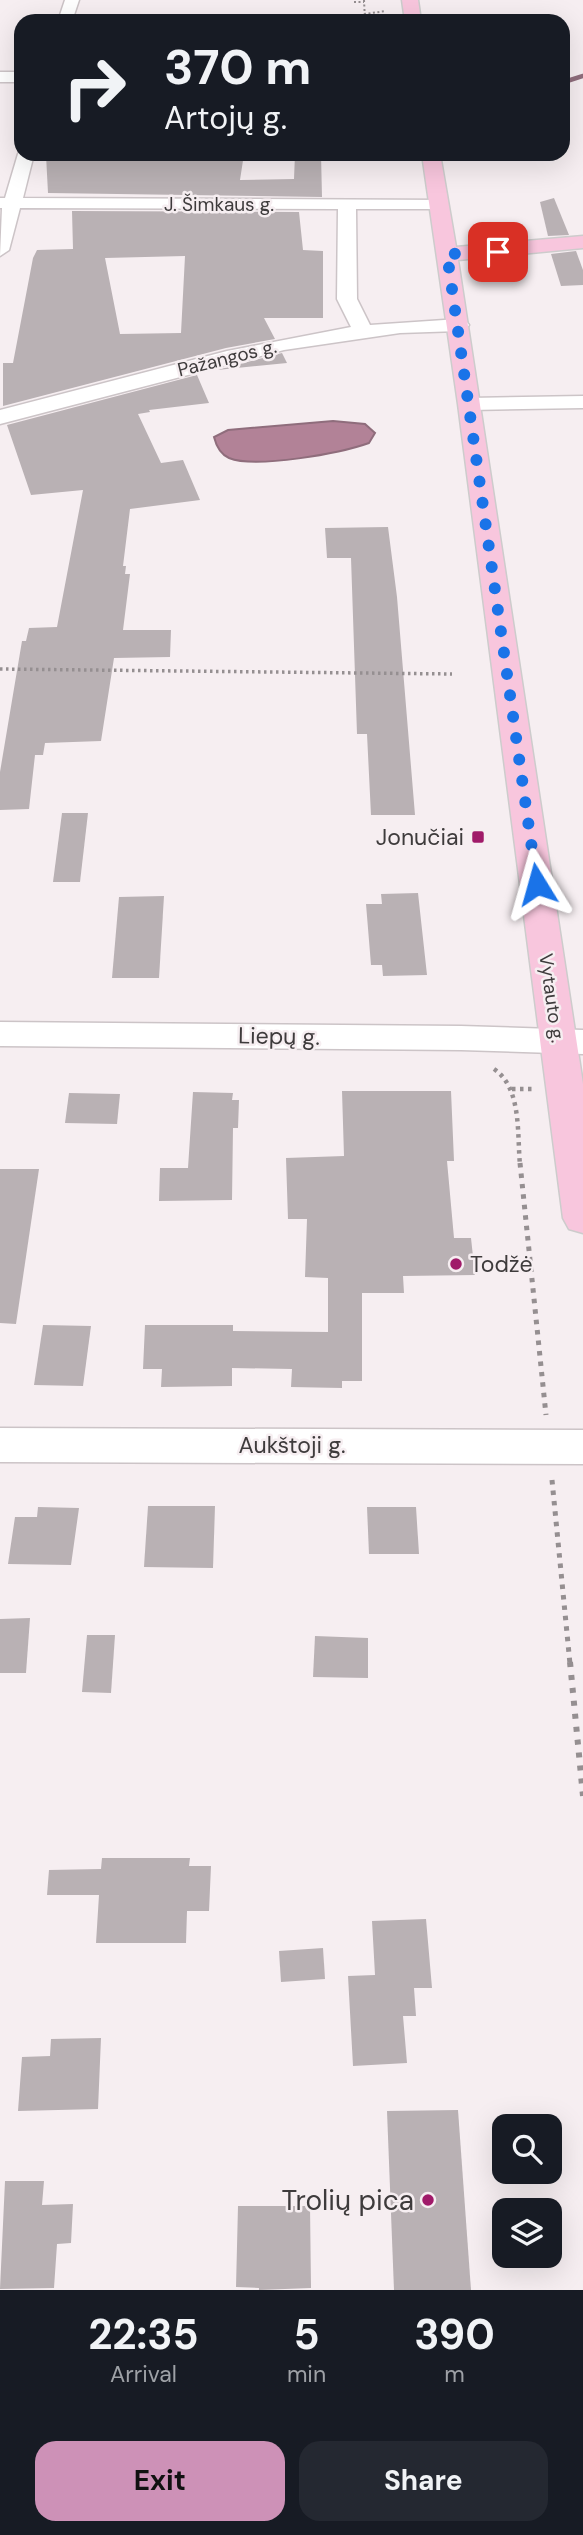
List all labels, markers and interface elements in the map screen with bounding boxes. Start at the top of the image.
text: 370 m [164,35,311,99]
icon: right [49,42,140,133]
text: Artojų g. [164,97,287,139]
street label: J. Šimkaus g. [164,192,274,217]
pin [468,222,528,282]
icon: arrive [479,233,517,271]
street label: Pažangos g. [175,334,279,382]
place label: Jonučiai [376,822,464,852]
marker: Jonučiai [470,829,486,845]
position arrow [500,847,574,921]
street label: Vytauto g. [533,952,571,1044]
street label: Liepų g. [238,1020,320,1052]
place label: Todžė [470,1249,533,1279]
marker: Todžė [448,1256,464,1272]
street label: Aukštoji g. [238,1430,346,1460]
map controls [492,2114,562,2268]
button: search [492,2114,562,2184]
place label: Trolių pica [282,2182,414,2219]
marker: Trolių pica [420,2192,436,2208]
button: layers [492,2198,562,2268]
text: 22:35 [88,2307,199,2362]
text: 5 [293,2307,320,2362]
text: 390 [414,2307,495,2362]
text: Arrival [110,2359,177,2389]
text: min [287,2359,326,2389]
text: m [444,2359,465,2389]
button: Exit [35,2441,285,2521]
button: Share [299,2441,548,2521]

